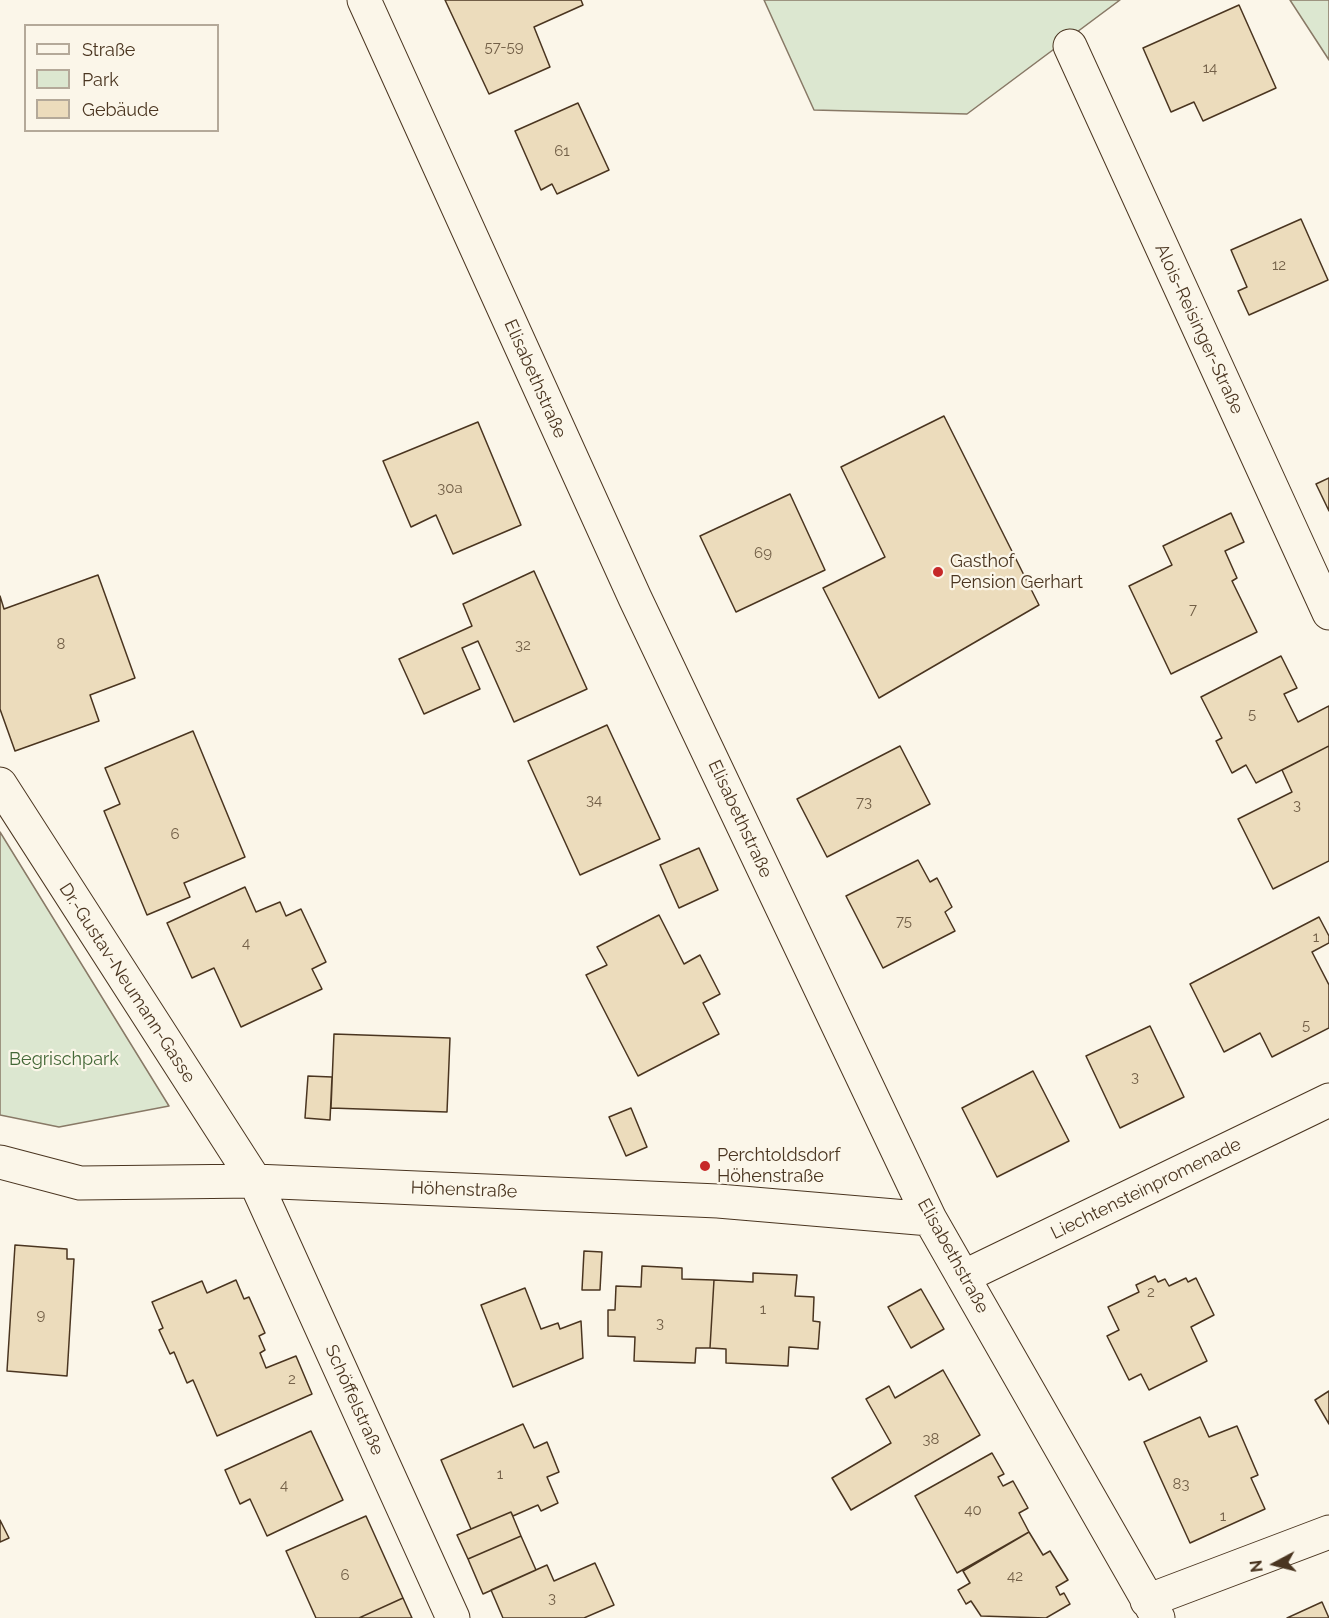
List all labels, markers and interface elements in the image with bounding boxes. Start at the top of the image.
legend [24,24,219,132]
house number: 57-59 [484,38,524,56]
text: Straße [82,39,135,60]
house number: 14 [1203,59,1217,77]
text: Park [82,69,119,90]
text: Gebäude [82,99,159,120]
house number: 61 [554,142,570,160]
street label: Alois-Reisinger-Straße [1150,240,1248,418]
house number: 12 [1272,256,1286,274]
street label: Elisabethstraße [499,316,571,442]
house number: 30a [437,479,463,497]
house number: 69 [754,544,772,562]
place label: Gasthof Pension Gerhart [950,551,1083,594]
marker: Gasthof Pension Gerhart [931,565,945,579]
house number: 7 [1189,600,1197,618]
house number: 8 [57,635,65,653]
house number: 32 [515,636,531,654]
house number: 5 [1248,705,1256,723]
street label: Elisabethstraße [703,757,777,881]
house number: 34 [586,791,602,809]
house number: 73 [856,793,872,811]
house number: 3 [1293,796,1301,814]
house number: 6 [170,825,180,843]
street label: Dr.-Gustav-Neumann-Gasse [54,879,200,1087]
house number: 75 [896,912,912,930]
house number: 1 [1313,928,1319,946]
house number: 4 [242,934,250,952]
house number: 5 [1302,1016,1310,1034]
park label: Begrischpark [9,1049,119,1071]
house number: 3 [1131,1068,1139,1086]
street label: Liechtensteinpromenade [1047,1134,1245,1244]
place label: Perchtoldsdorf Höhenstraße [717,1145,840,1188]
marker: Perchtoldsdorf Höhenstraße [698,1159,712,1173]
street label: Höhenstraße [410,1177,518,1203]
street label: Elisabethstraße [913,1195,993,1317]
house number: 2 [1147,1283,1155,1301]
house number: 1 [760,1300,766,1318]
house number: 9 [37,1306,45,1324]
house number: 3 [656,1314,664,1332]
street label: Schöffelstraße [320,1341,388,1459]
house number: 2 [288,1370,296,1388]
house number: 38 [923,1430,939,1448]
house number: 1 [497,1465,503,1483]
house number: 83 [1173,1475,1189,1493]
house number: 4 [280,1476,288,1494]
house number: 40 [964,1501,982,1519]
house number: 1 [1220,1507,1226,1525]
north arrow [1245,1534,1305,1594]
text: N [1246,1559,1267,1573]
house number: 6 [340,1566,350,1584]
house number: 42 [1007,1567,1023,1585]
house number: 3 [548,1589,556,1607]

